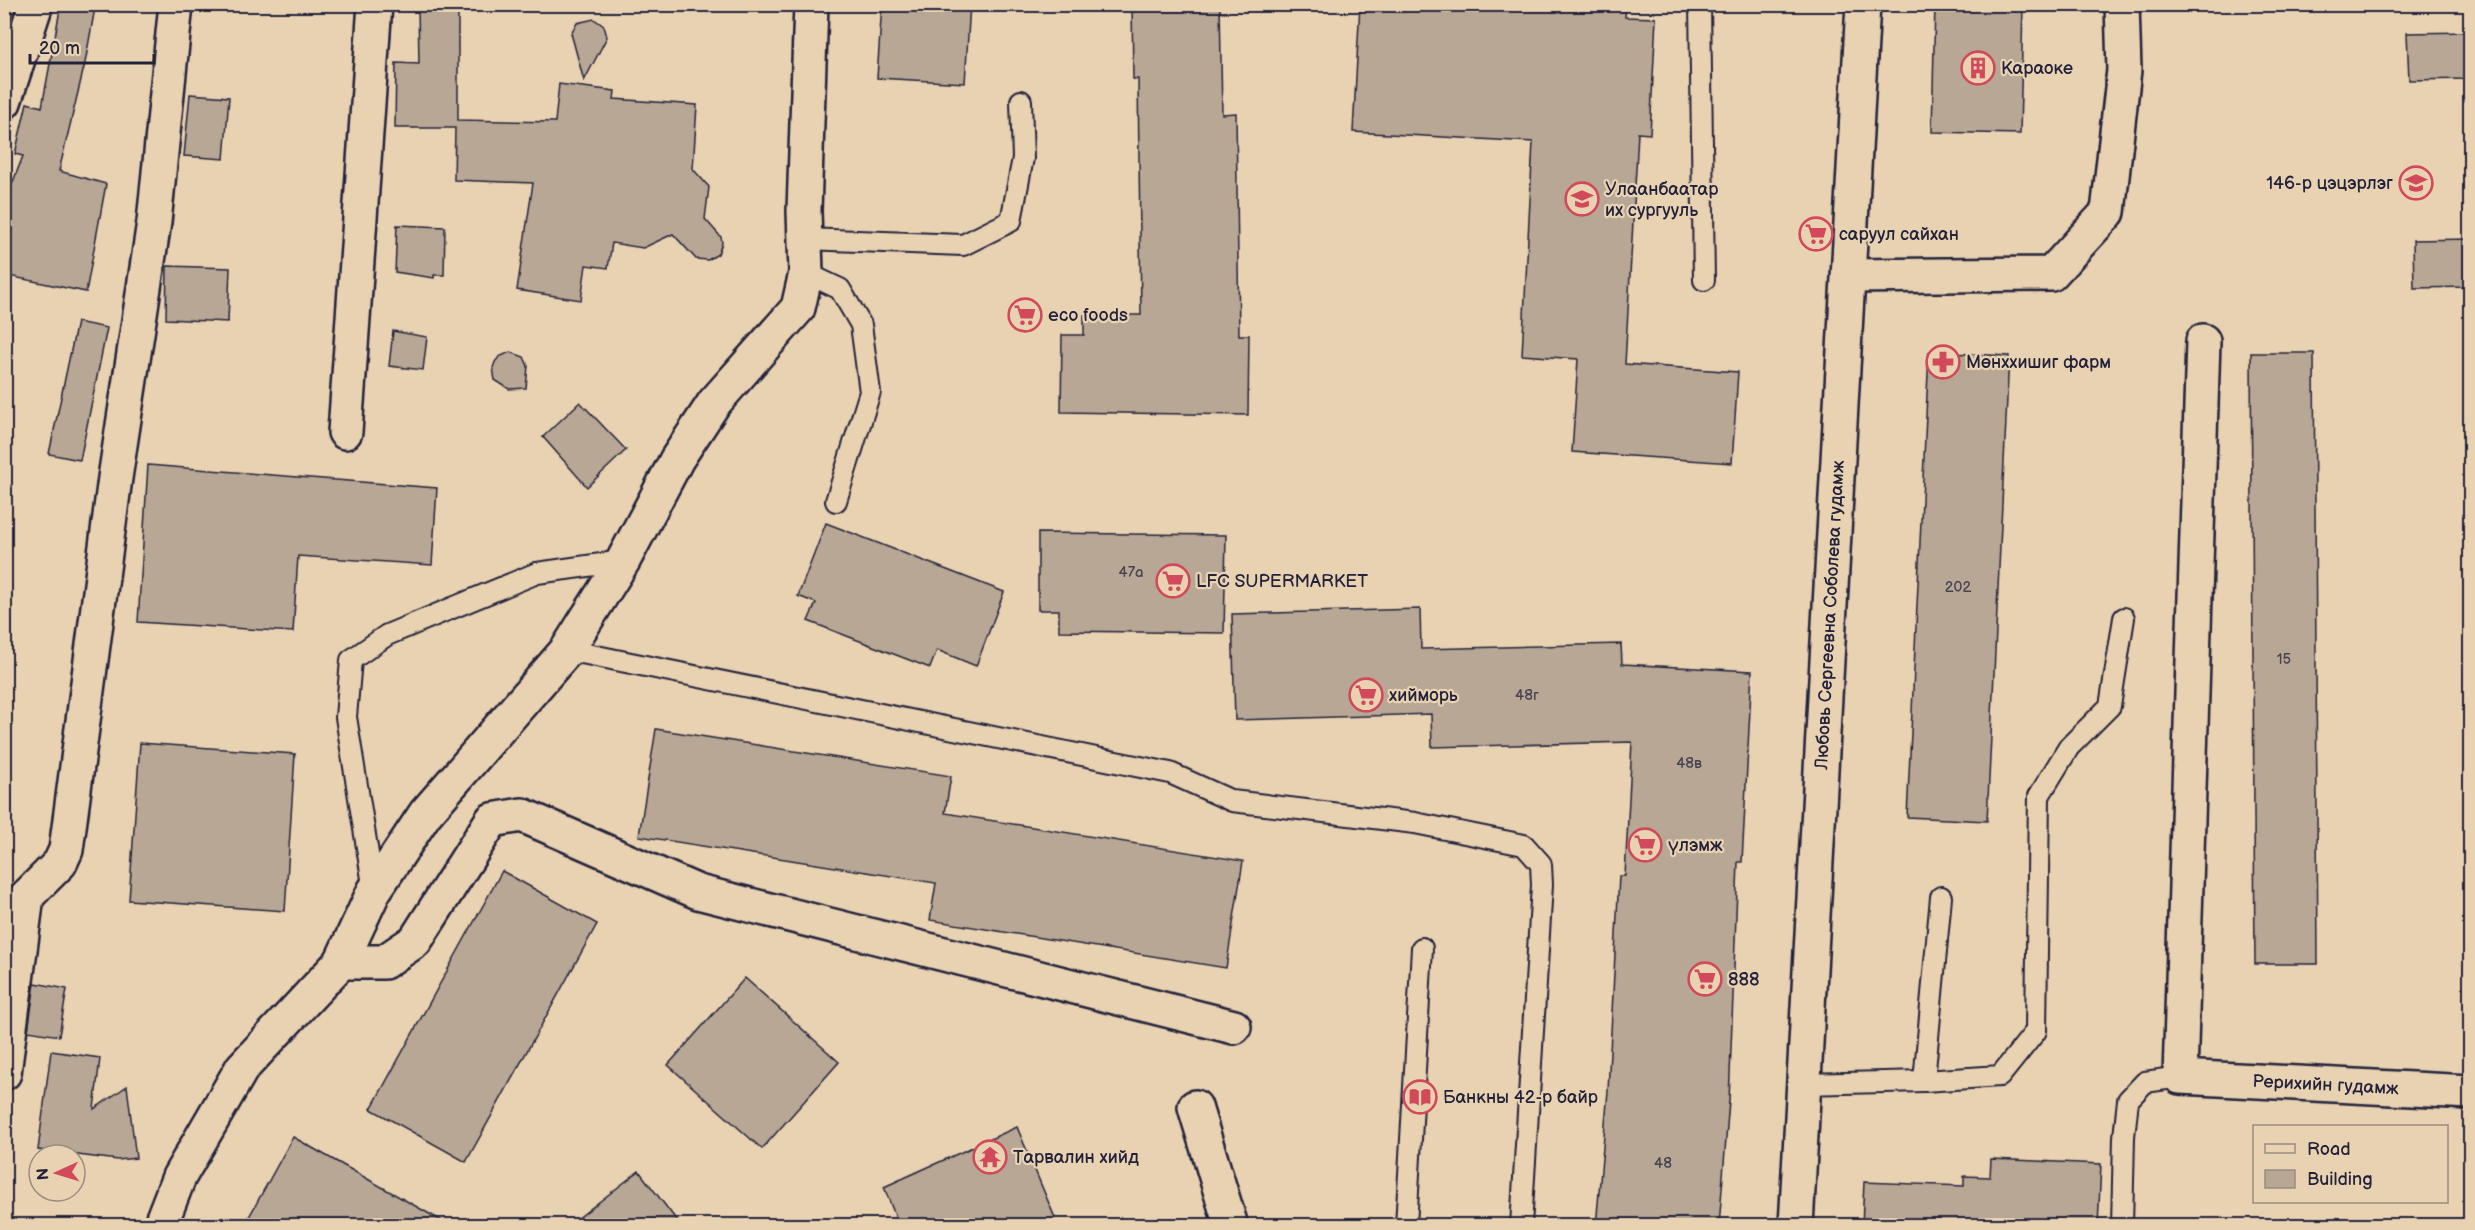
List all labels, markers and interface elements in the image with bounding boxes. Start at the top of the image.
scale bar [30,27,154,65]
text: 20 m [39,38,80,59]
building icon: Караоке [1960,50,1996,86]
place label: Караоке [2001,58,2073,79]
school or university icon: 146-р цэцэрлэг [2398,165,2434,201]
place label: 146-р цэцэрлэг [2266,173,2393,194]
place label: Улаанбаатар их сургууль [1605,179,1718,221]
school or university icon: Улаанбаатар их сургууль [1564,181,1600,217]
supermarket icon: саруул сайхан [1798,216,1834,252]
place label: саруул сайхан [1839,224,1959,245]
supermarket icon: eco foods [1007,297,1043,333]
place label: eco foods [1048,305,1128,326]
pharmacy icon: Мөнххишиг фарм [1925,344,1961,380]
place label: Мөнххишиг фарм [1966,352,2111,373]
street label: Любовь Сергеевна Соболева гудамж [1811,460,1849,771]
house number: 47a [1118,563,1144,582]
supermarket icon: LFC SUPERMARKET [1155,563,1191,599]
place label: LFC SUPERMARKET [1196,571,1368,592]
house number: 202 [1945,578,1971,597]
house number: 15 [2277,650,2291,669]
supermarket icon: хийморь [1348,677,1384,713]
place label: хийморь [1389,685,1458,706]
house number: 48г [1515,686,1539,705]
house number: 48в [1676,754,1702,773]
supermarket icon: үлэмж [1627,827,1663,863]
place label: үлэмж [1668,835,1723,856]
supermarket icon: 888 [1687,961,1723,997]
place label: 888 [1728,969,1759,990]
street label: Рерихийн гудамж [2252,1071,2400,1099]
library icon: Банкны 42-р байр [1402,1079,1438,1115]
place label: Банкны 42-р байр [1443,1087,1598,1108]
legend [2253,1125,2448,1203]
temple icon: Тарвалин хийд [972,1139,1008,1175]
text: Road [2307,1139,2351,1160]
north arrow [27,1143,87,1203]
place label: Тарвалин хийд [1013,1147,1139,1168]
house number: 48 [1654,1154,1672,1173]
text: N [34,1167,53,1181]
text: Building [2307,1169,2373,1190]

